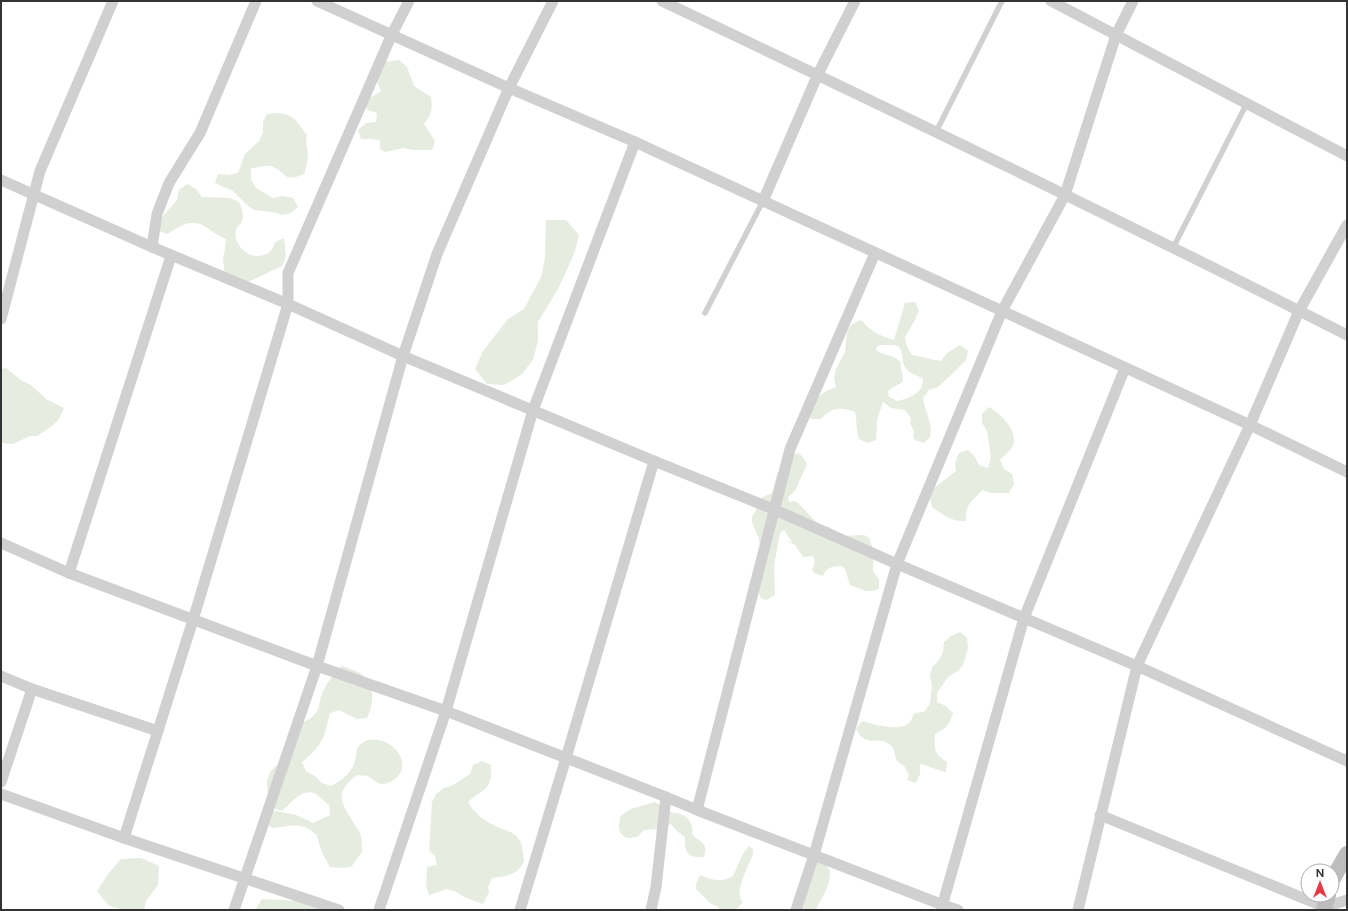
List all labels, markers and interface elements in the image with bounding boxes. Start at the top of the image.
north arrow [1300,863,1340,903]
text: N [1316,867,1324,880]

